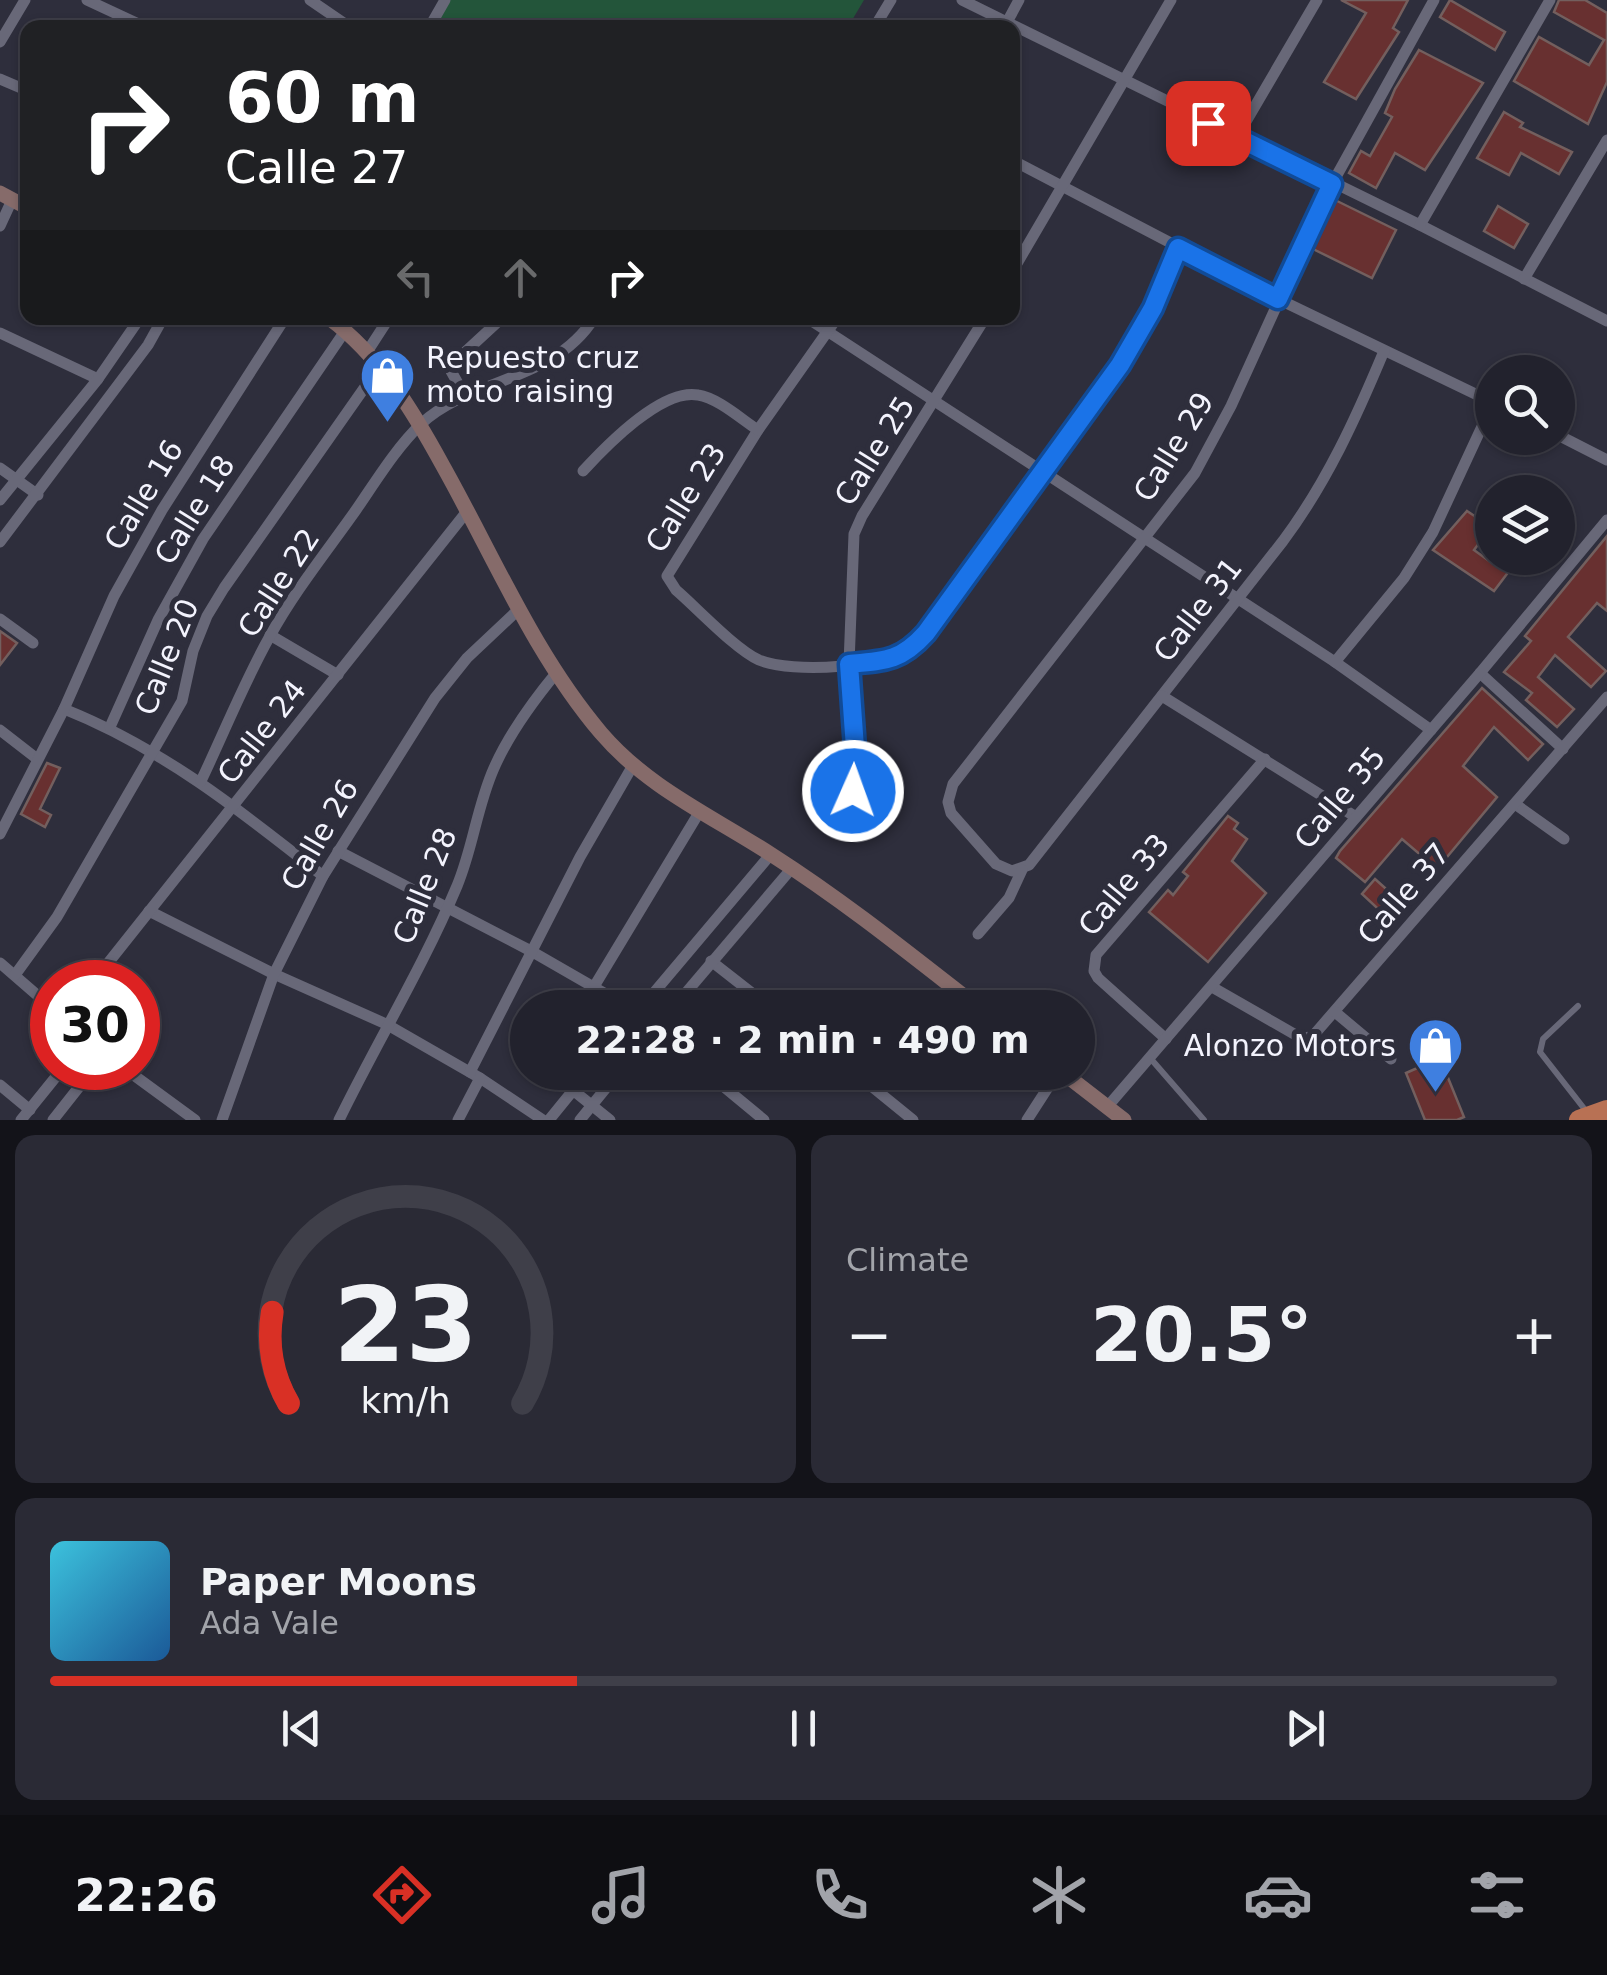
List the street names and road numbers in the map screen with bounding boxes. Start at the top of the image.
street label: Calle 29 [1126,386,1221,508]
street label: Calle 25 [827,390,922,512]
street label: Calle 16 [97,433,190,556]
street label: Calle 23 [638,437,733,559]
street label: Calle 18 [147,449,242,571]
street label: Calle 22 [231,522,327,643]
street label: Calle 31 [1146,551,1249,669]
street label: Calle 20 [127,594,206,720]
street label: Calle 24 [210,673,313,791]
street label: Calle 35 [1287,740,1392,856]
street label: Calle 26 [274,773,365,896]
street label: Calle 28 [385,823,464,949]
street label: Calle 33 [1071,827,1176,943]
street label: Calle 37 [1350,836,1457,951]

